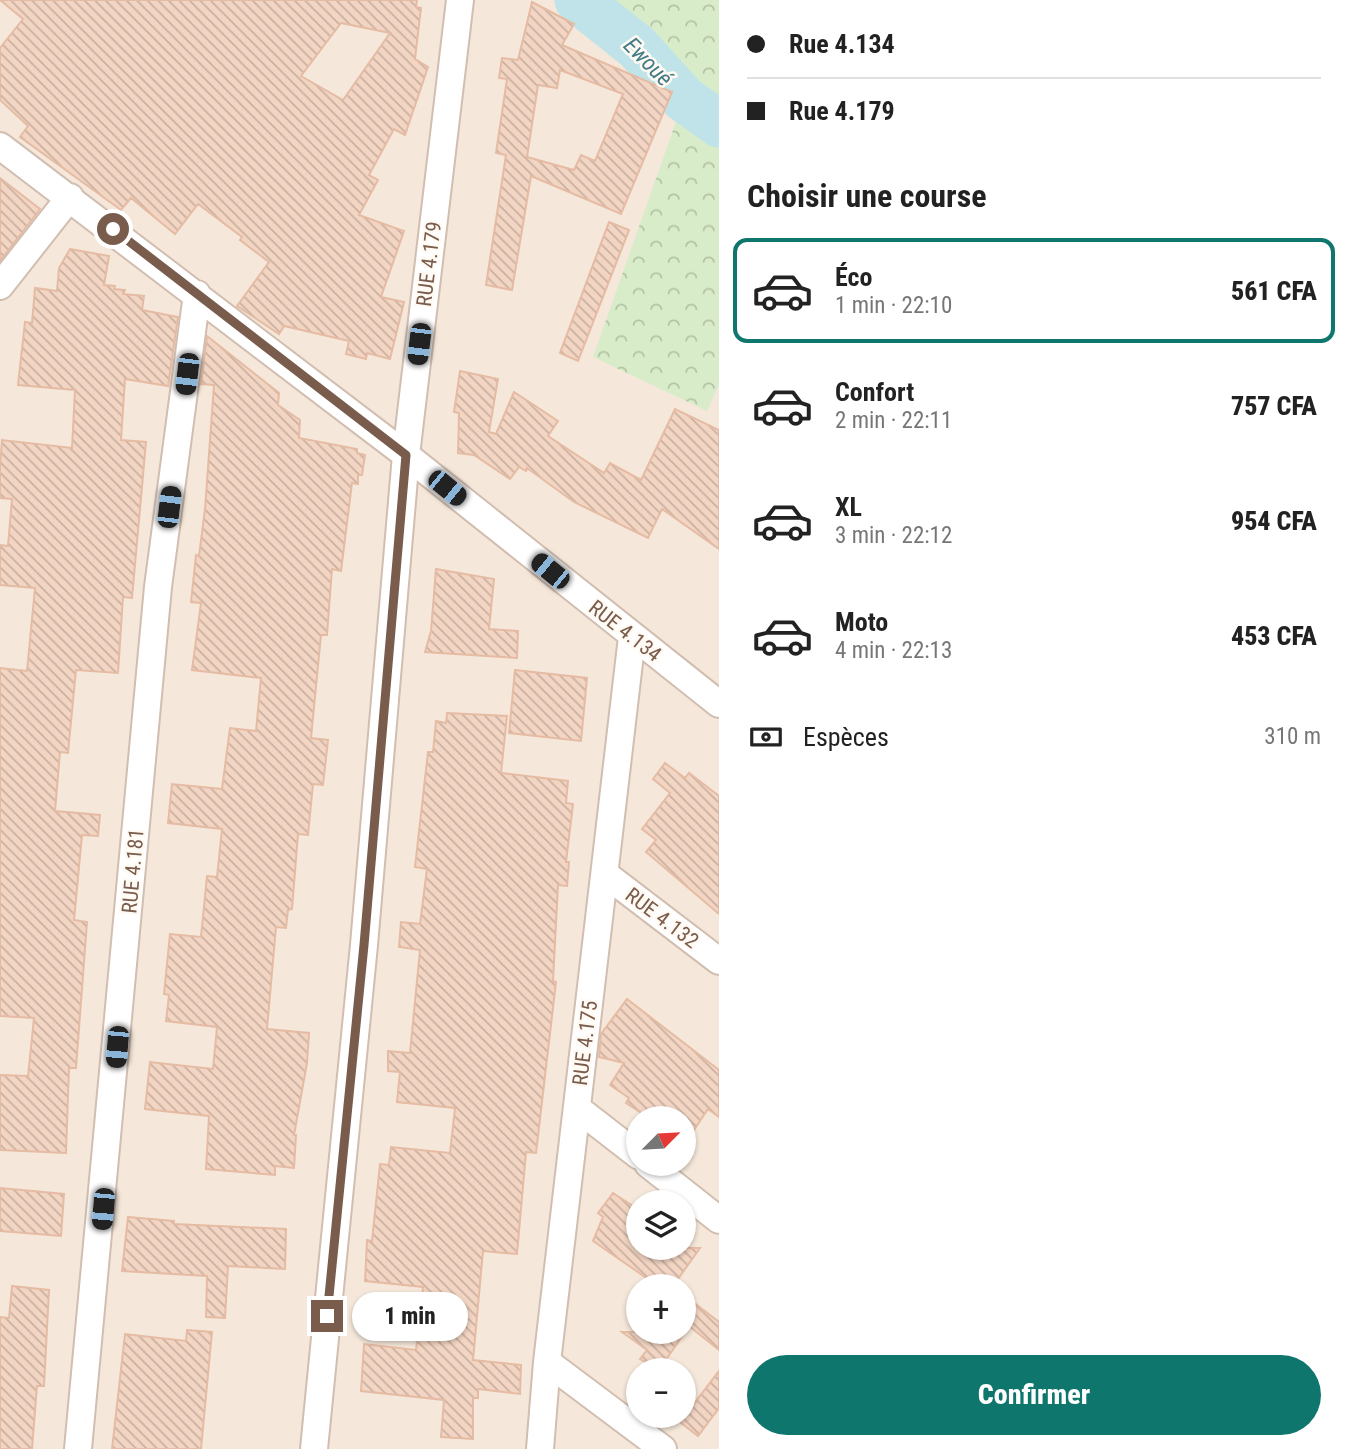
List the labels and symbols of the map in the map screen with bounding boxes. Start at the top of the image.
water label: Ewoué [618,32,678,92]
route start [97,213,129,245]
street label: RUE 4.179 [412,220,446,308]
car [407,322,432,366]
car [175,352,200,396]
car [425,467,470,509]
car [157,485,182,529]
car [528,550,573,592]
street label: RUE 4.134 [584,595,666,667]
street label: RUE 4.181 [117,828,149,914]
street label: RUE 4.132 [621,883,703,953]
street label: RUE 4.175 [568,999,602,1087]
car [105,1025,130,1069]
north arrow [626,1106,696,1176]
car [91,1187,116,1231]
callout: 1 min [352,1292,467,1340]
route end [311,1300,343,1332]

